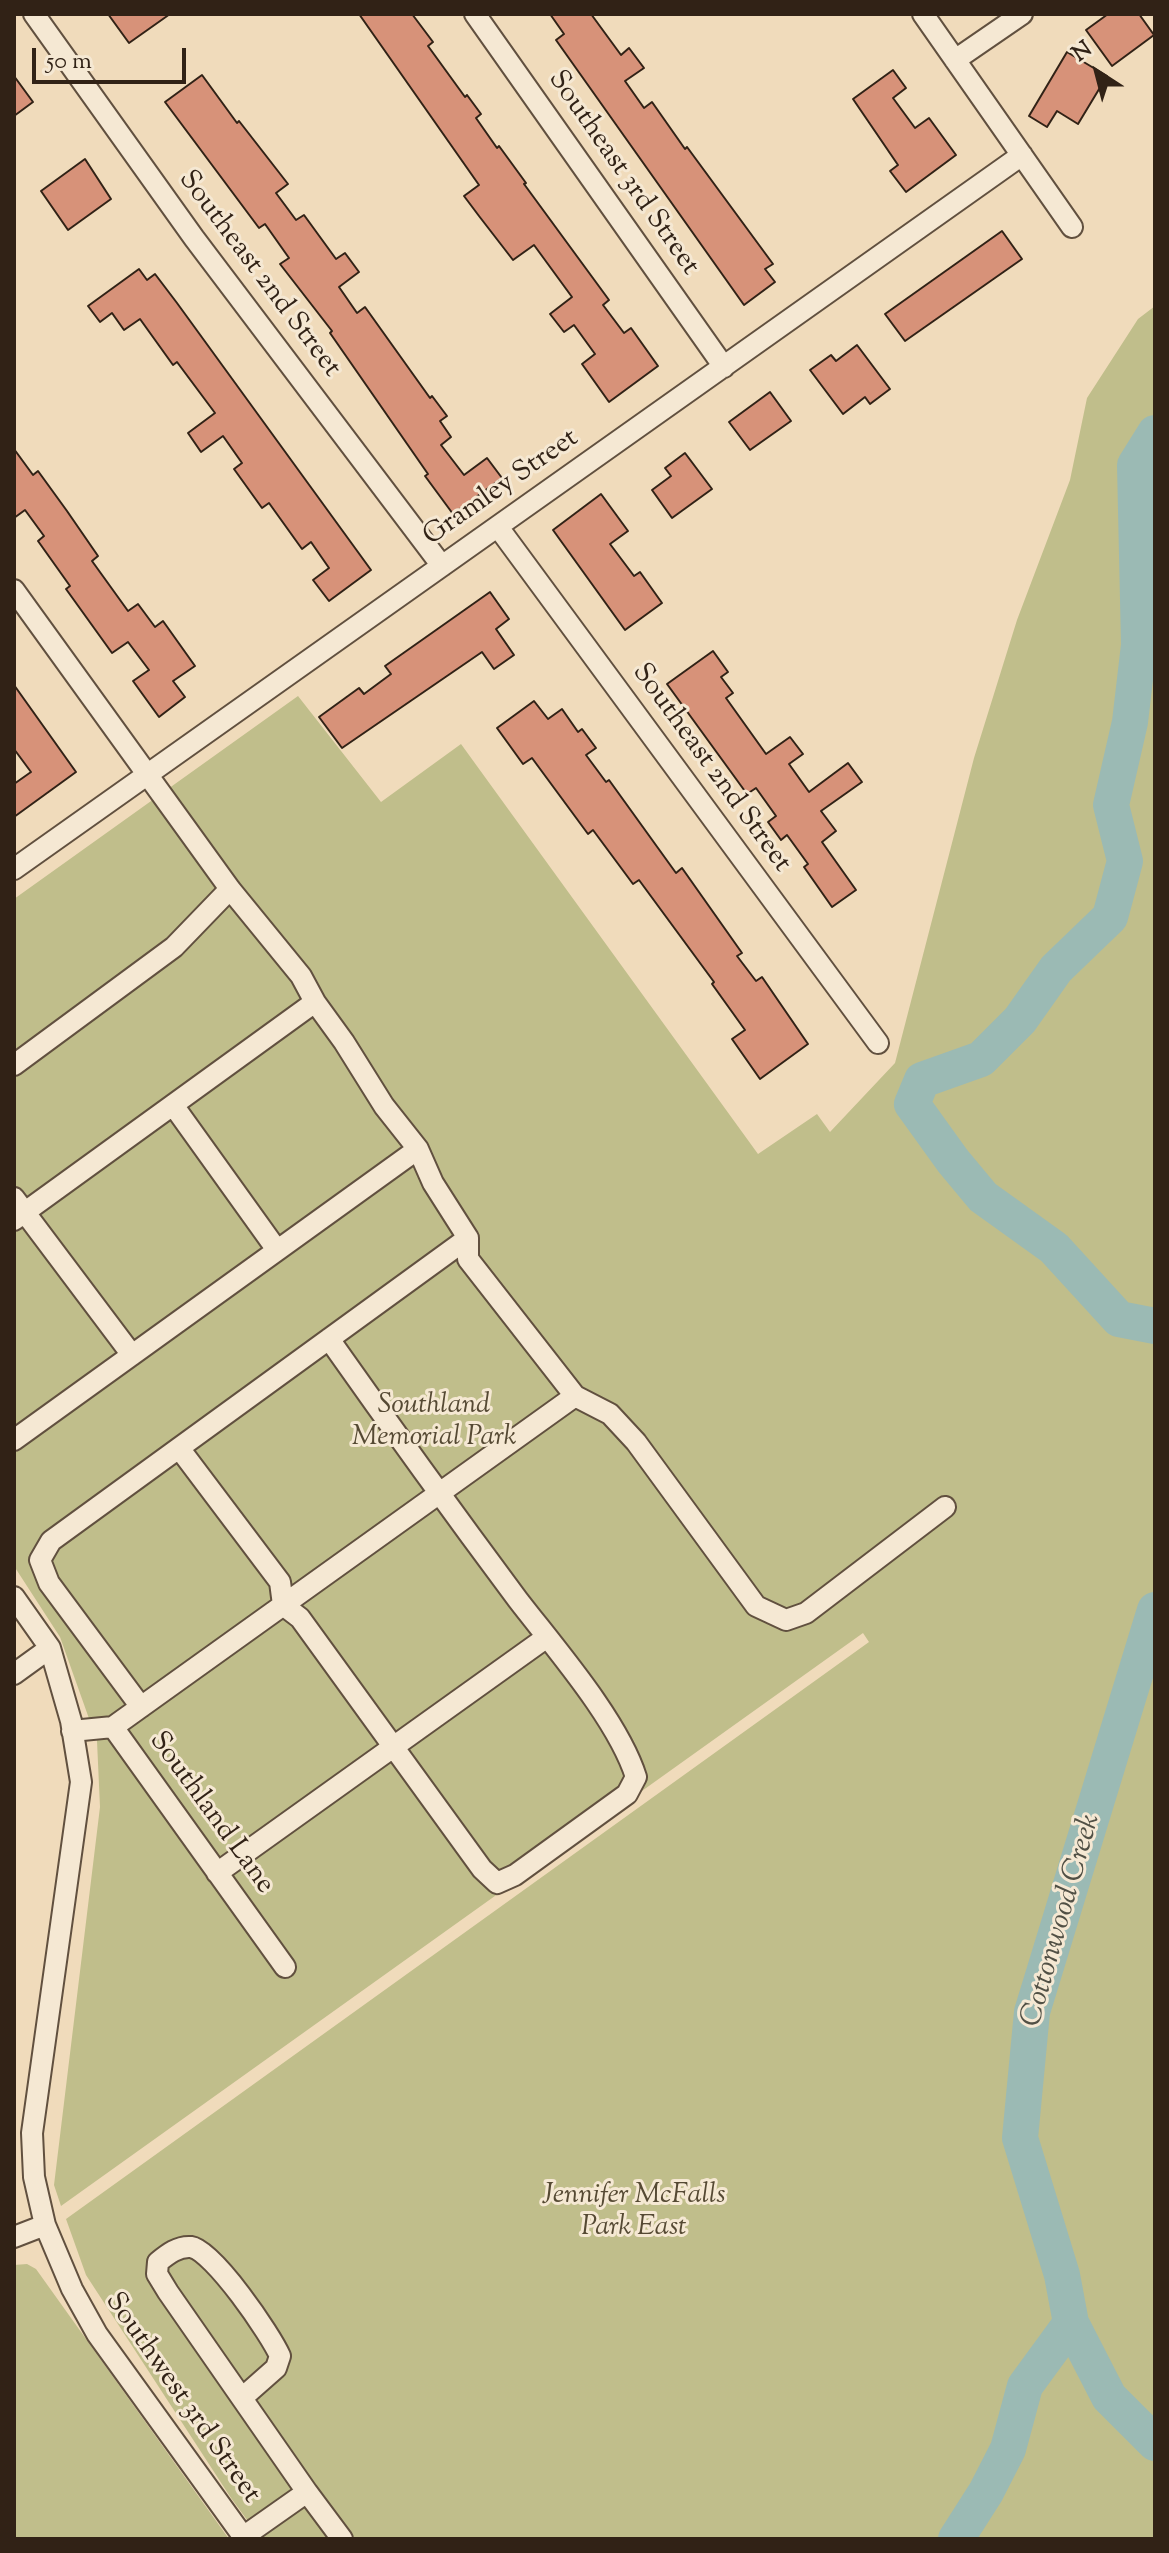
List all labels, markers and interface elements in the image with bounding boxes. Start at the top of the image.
scale bar [36,32,190,82]
north arrow [1057,32,1137,112]
text: N [1066,34,1099,71]
text: 50 m [46,45,92,79]
street label: Southeast 3rd Street [539,65,705,283]
street label: Southeast 2nd Street [169,165,347,385]
street label: Gramley Street [418,423,586,555]
street label: Southeast 2nd Street [623,658,797,880]
park label: Southland Memorial Park [352,1390,516,1456]
street label: Southland Lane [140,1726,280,1902]
water label: Cottonwood Creek [1015,1810,1111,2032]
park label: Jennifer McFalls Park East [542,2180,726,2246]
street label: Southwest 3rd Street [96,2287,266,2511]

